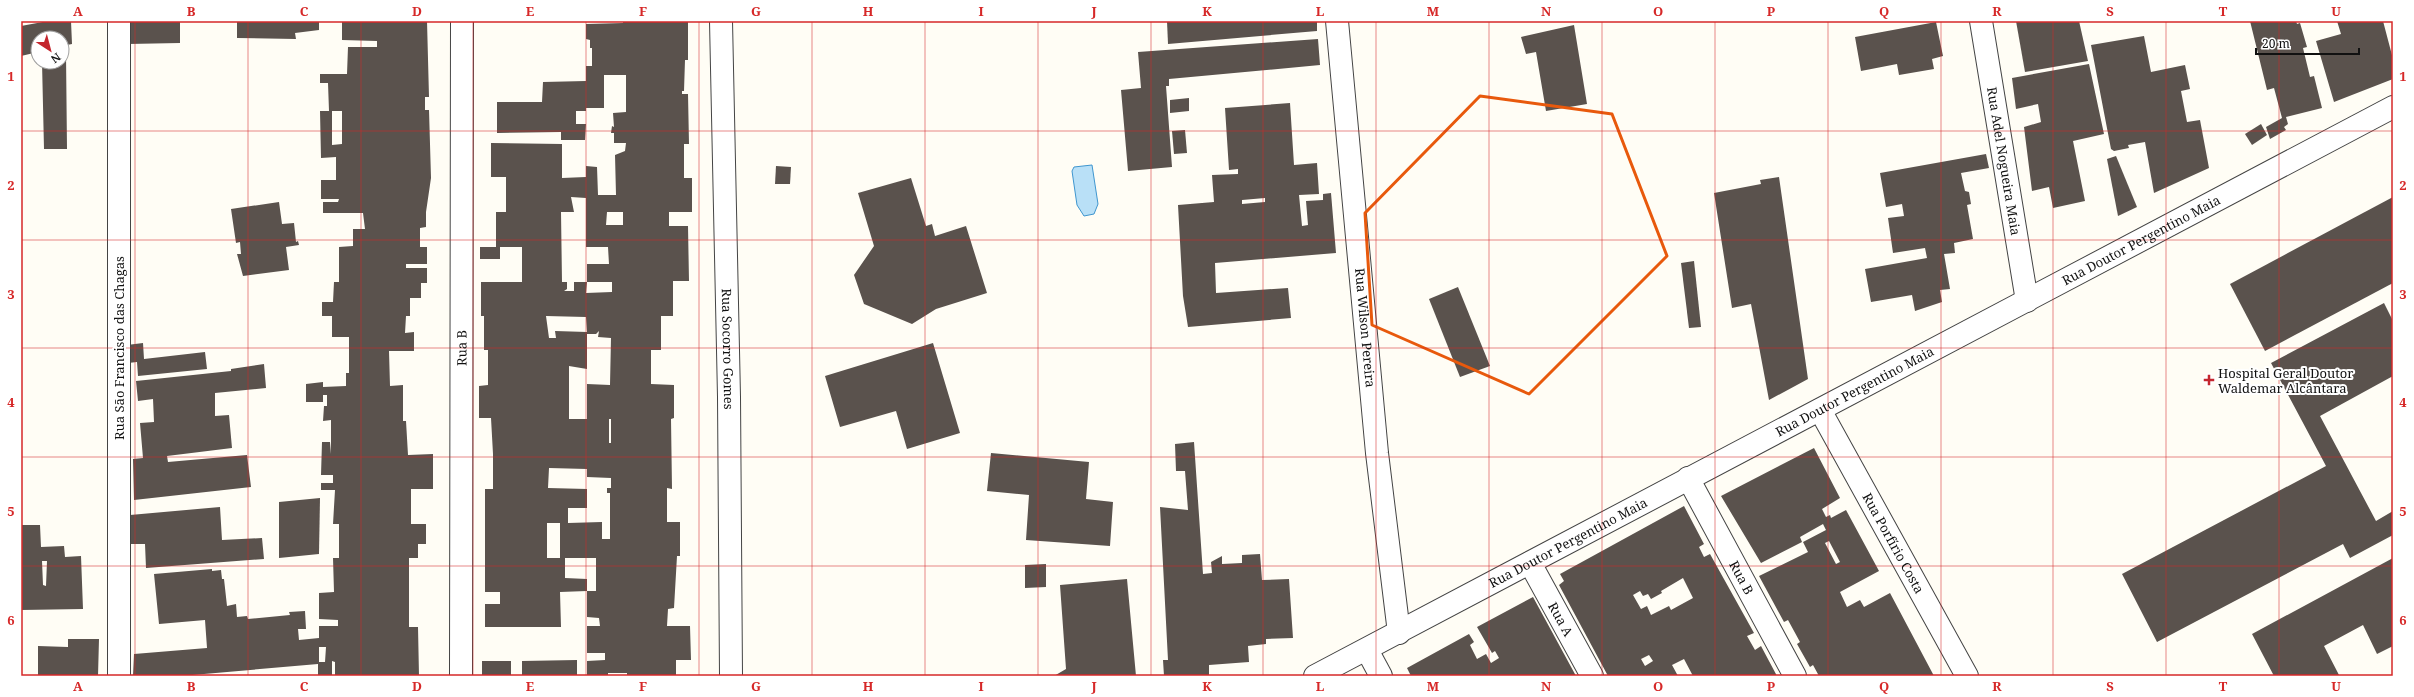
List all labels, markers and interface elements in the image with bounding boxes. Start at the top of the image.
text: A [73,2,83,20]
text: B [187,2,196,20]
text: C [300,2,309,20]
text: D [412,2,422,20]
text: E [526,2,535,20]
text: F [639,2,647,20]
text: G [751,2,761,20]
text: H [863,2,874,20]
text: I [978,2,984,20]
text: J [1090,2,1097,20]
text: K [1202,2,1212,20]
text: L [1316,2,1325,20]
text: M [1427,2,1440,20]
text: N [1541,2,1552,20]
text: O [1653,2,1663,20]
text: P [1767,2,1776,20]
text: Q [1879,2,1889,20]
text: R [1992,2,2002,20]
text: S [2106,2,2114,20]
text: T [2219,2,2228,20]
text: U [2331,2,2341,20]
north arrow [30,30,70,70]
scale bar [2256,30,2359,56]
text: 20 m [2262,35,2290,52]
text: N [48,50,64,67]
text: 1 [7,67,15,85]
text: 1 [2399,67,2407,85]
street label: Rua Adel Nogueira Maia [1983,86,2025,237]
text: 2 [7,176,15,194]
text: 2 [2399,176,2407,194]
street label: Rua Doutor Pergentino Maia [2059,191,2223,289]
street label: Rua São Francisco das Chagas [110,256,128,440]
street label: Rua Wilson Pereira [1351,267,1380,388]
text: 3 [7,285,15,303]
text: 3 [2399,285,2407,303]
street label: Rua Socorro Gomes [718,288,738,410]
street label: Rua B [452,330,471,366]
street label: Rua Doutor Pergentino Maia [1772,342,1937,440]
place label: Hospital Geral Doutor Waldemar Alcântara [2218,364,2353,397]
marker: Hospital Geral Doutor Waldemar Alcântara [2203,374,2215,386]
text: 4 [7,393,15,411]
text: 4 [2399,393,2407,411]
street label: Rua Porfírio Costa [1858,489,1929,597]
street label: Rua Doutor Pergentino Maia [1486,493,1650,592]
text: 5 [7,502,15,520]
text: 5 [2399,502,2407,520]
street label: Rua B [1725,557,1758,598]
street label: Rua A [1544,599,1578,640]
text: 6 [7,611,15,629]
text: 6 [2399,611,2407,629]
text: A [73,677,83,695]
text: B [187,677,196,695]
text: C [300,677,309,695]
text: D [412,677,422,695]
text: E [526,677,535,695]
text: F [639,677,647,695]
text: G [751,677,761,695]
text: H [863,677,874,695]
text: I [978,677,984,695]
text: J [1090,677,1097,695]
text: K [1202,677,1212,695]
text: L [1316,677,1325,695]
text: M [1427,677,1440,695]
text: N [1541,677,1552,695]
text: O [1653,677,1663,695]
text: P [1767,677,1776,695]
text: Q [1879,677,1889,695]
text: R [1992,677,2002,695]
text: S [2106,677,2114,695]
text: T [2219,677,2228,695]
text: U [2331,677,2341,695]

